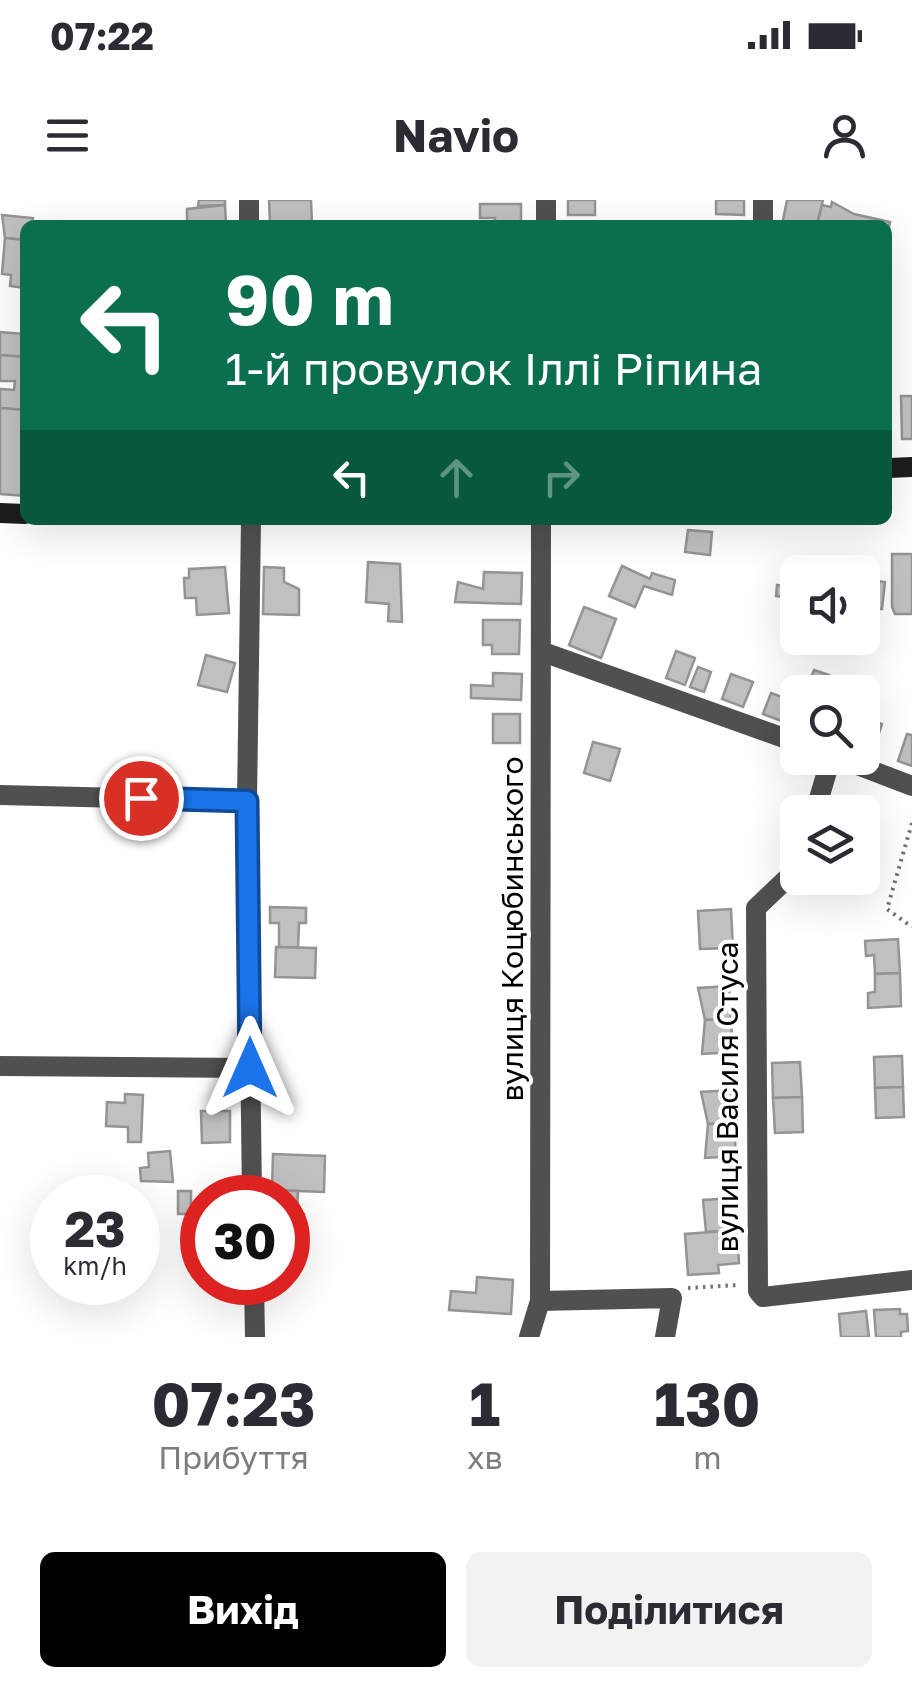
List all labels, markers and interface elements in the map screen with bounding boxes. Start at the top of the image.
text: 07:22 [50,13,154,58]
icon: menu [40,108,95,163]
text: Navio [393,108,519,162]
icon: person [817,108,872,163]
text: 90 m [225,256,394,340]
icon: left [60,260,190,390]
text: 1-й провулок Іллі Ріпина [225,341,763,395]
icon: left [324,450,379,505]
icon: ahead [429,450,484,505]
icon: right [534,450,589,505]
map controls [780,555,880,895]
button: sound [780,555,880,655]
button: search [780,675,880,775]
pin [99,756,184,841]
street label: вулиця Коцюбинського [494,757,530,1101]
icon: arrive [114,771,169,826]
button: layers [780,795,880,895]
street label: вулиця Василя Стуса [709,942,745,1252]
position arrow [198,1016,302,1120]
speed limit sign: 30 [180,1175,310,1305]
text: 23 [64,1198,125,1258]
text: km/h [63,1250,127,1281]
text: 07:23 [151,1367,316,1439]
text: 1 [469,1367,500,1439]
text: 130 [654,1367,761,1439]
text: Прибуття [158,1438,309,1476]
text: хв [467,1438,503,1476]
text: m [693,1438,721,1476]
button: Вихід [40,1552,446,1667]
button: Поділитися [466,1552,872,1667]

